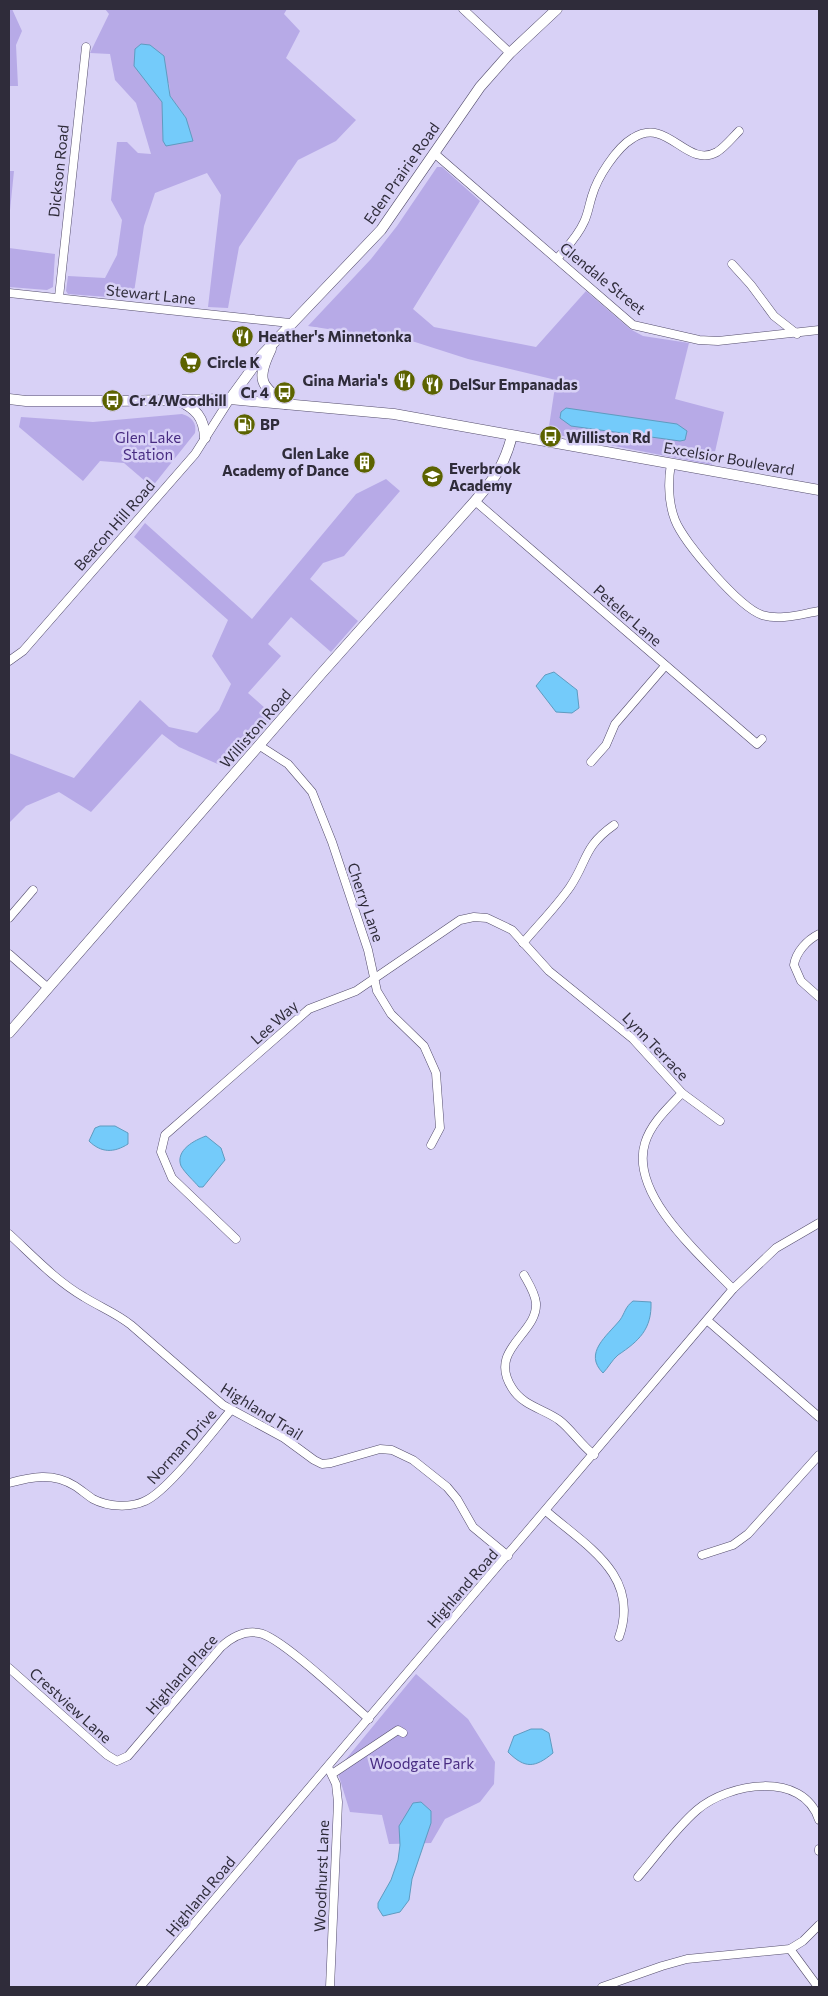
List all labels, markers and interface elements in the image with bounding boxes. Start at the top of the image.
street label: Eden Prairie Road [359,119,443,227]
street label: Dickson Road [44,124,72,218]
street label: Glendale Street [557,238,649,318]
street label: Stewart Lane [105,280,197,308]
restaurant icon: Heather's Minnetonka [230,324,254,348]
place label: Heather's Minnetonka [258,327,412,345]
supermarket icon: Circle K [179,350,203,374]
place label: Circle K [207,353,261,371]
restaurant icon: Gina Maria's [392,368,416,392]
place label: Gina Maria's [303,371,388,389]
restaurant icon: DelSur Empanadas [421,372,445,396]
place label: DelSur Empanadas [449,375,578,393]
bus stop icon: Cr 4 [273,380,297,404]
place label: Cr 4 [240,383,269,401]
bus stop icon: Cr 4/Woodhill [101,388,125,412]
place label: Cr 4/Woodhill [129,391,227,409]
fuel station icon: BP [232,412,256,436]
place label: BP [260,415,280,433]
bus stop icon: Williston Rd [538,425,562,449]
park label: Glen Lake Station [115,428,181,463]
place label: Williston Rd [566,428,651,446]
street label: Excelsior Boulevard [662,438,796,478]
place label: Glen Lake Academy of Dance [222,444,349,479]
building icon: Glen Lake Academy of Dance [353,450,377,474]
place label: Everbrook Academy [449,459,521,494]
school or university icon: Everbrook Academy [421,465,445,489]
street label: Beacon Hill Road [70,476,158,574]
street label: Peteler Lane [590,581,666,650]
street label: Williston Road [216,685,294,771]
street label: Cherry Lane [344,860,388,944]
street label: Lee Way [247,996,301,1048]
street label: Lynn Terrace [619,1008,693,1084]
street label: Highland Trail [218,1379,306,1443]
street label: Norman Drive [143,1405,219,1487]
street label: Highland Road [423,1545,501,1631]
street label: Highland Place [141,1630,221,1718]
street label: Crestview Lane [26,1664,116,1747]
park label: Woodgate Park [370,1754,474,1772]
street label: Woodhurst Lane [310,1819,332,1932]
street label: Highland Road [161,1852,239,1940]

